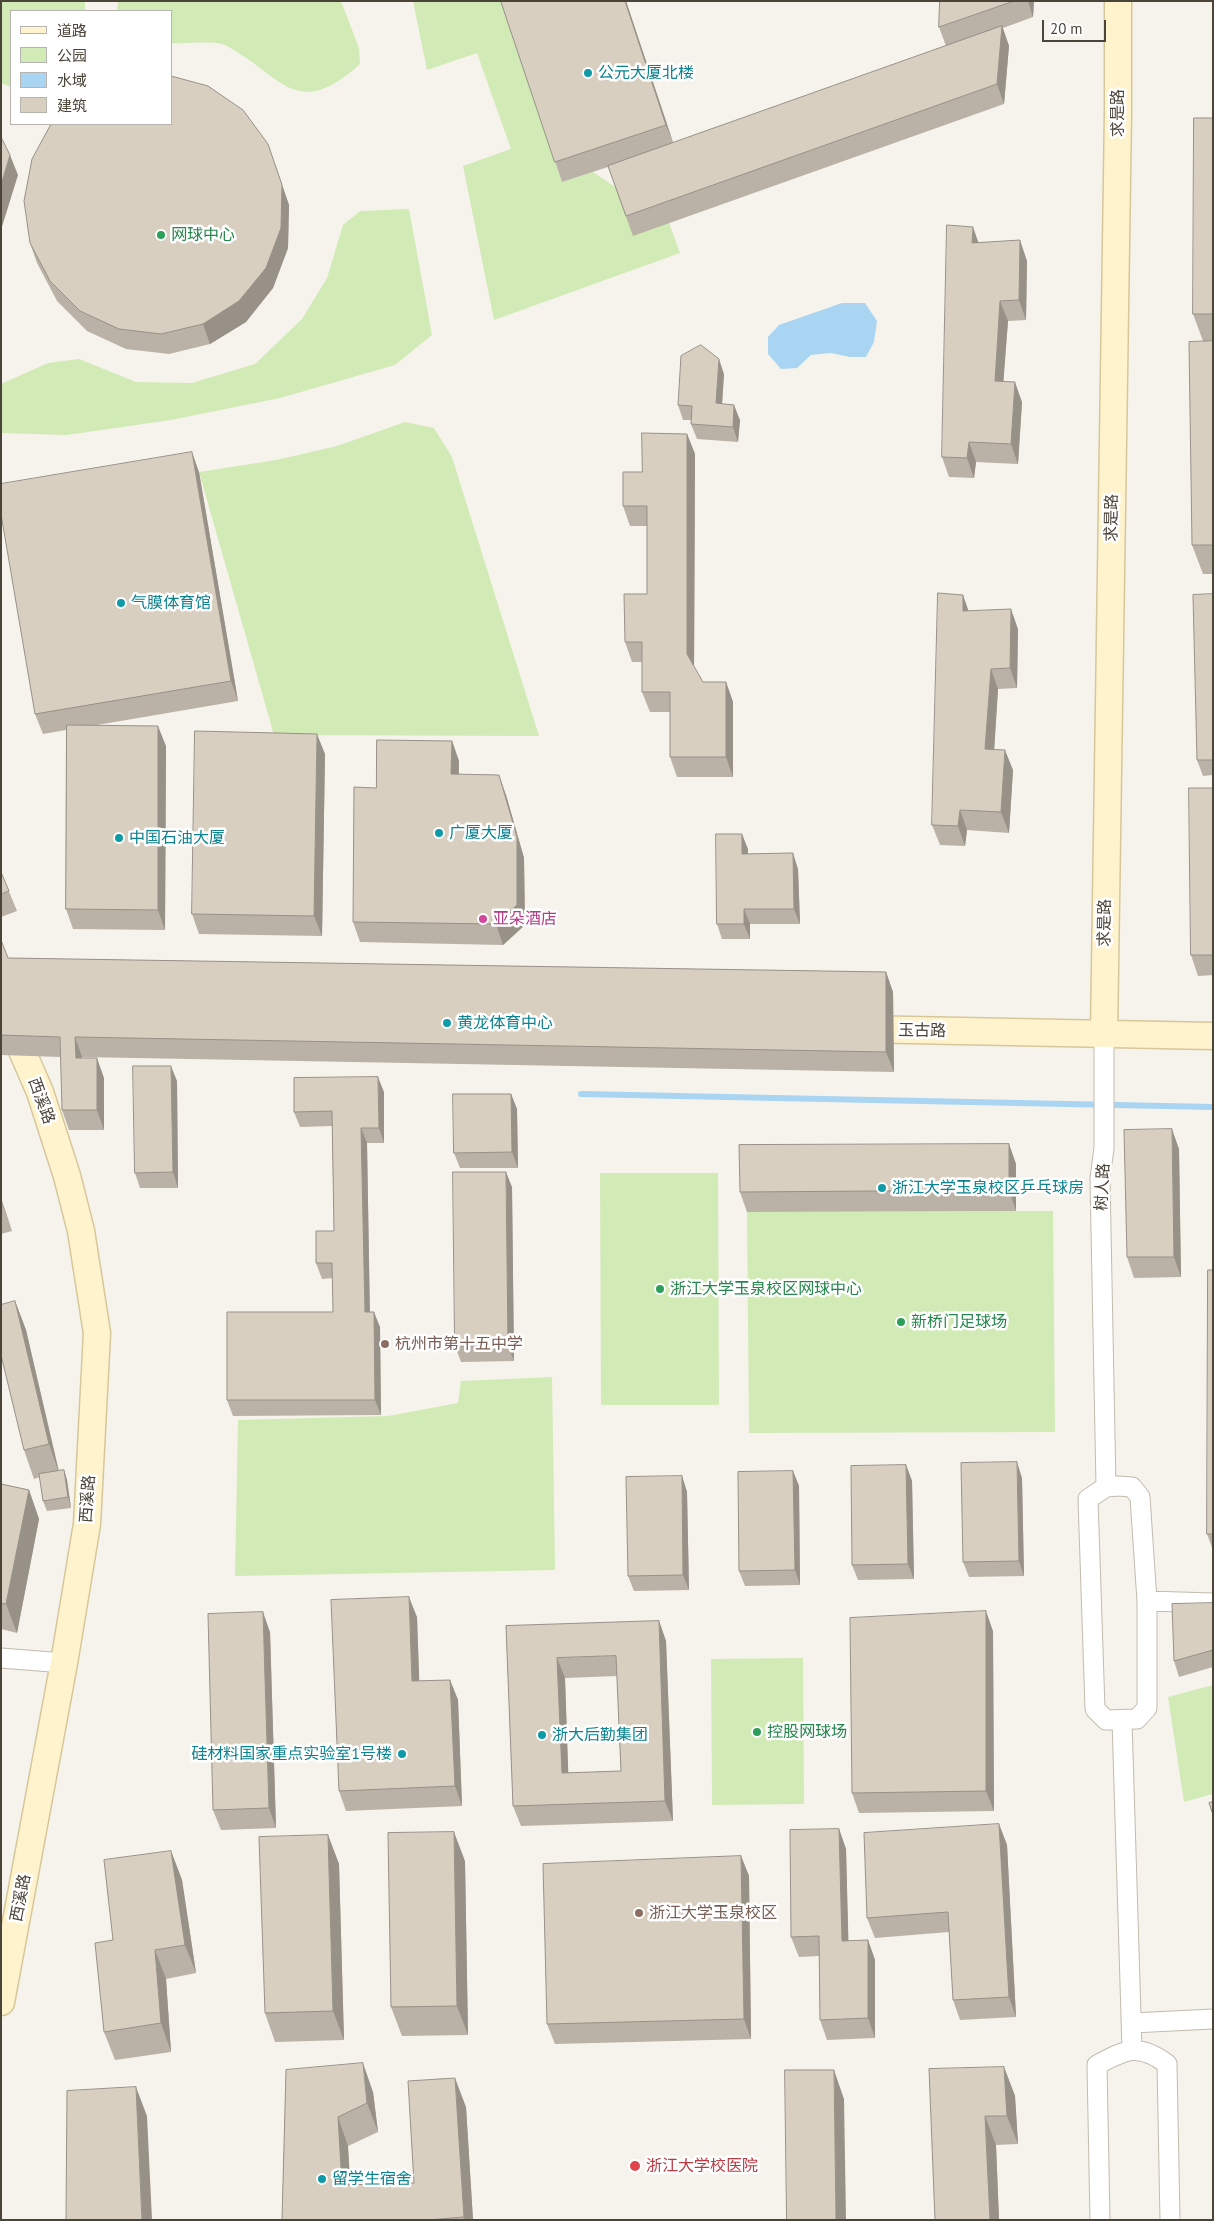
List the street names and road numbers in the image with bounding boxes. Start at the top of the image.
street label: 求是路 [1108,89,1128,137]
street label: 求是路 [1102,494,1122,542]
street label: 求是路 [1095,899,1115,947]
street label: 玉古路 [898,1021,946,1041]
street label: 西溪路 [24,1075,58,1127]
street label: 树人路 [1092,1163,1114,1211]
street label: 西溪路 [77,1474,99,1524]
street label: 西溪路 [7,1873,35,1923]

